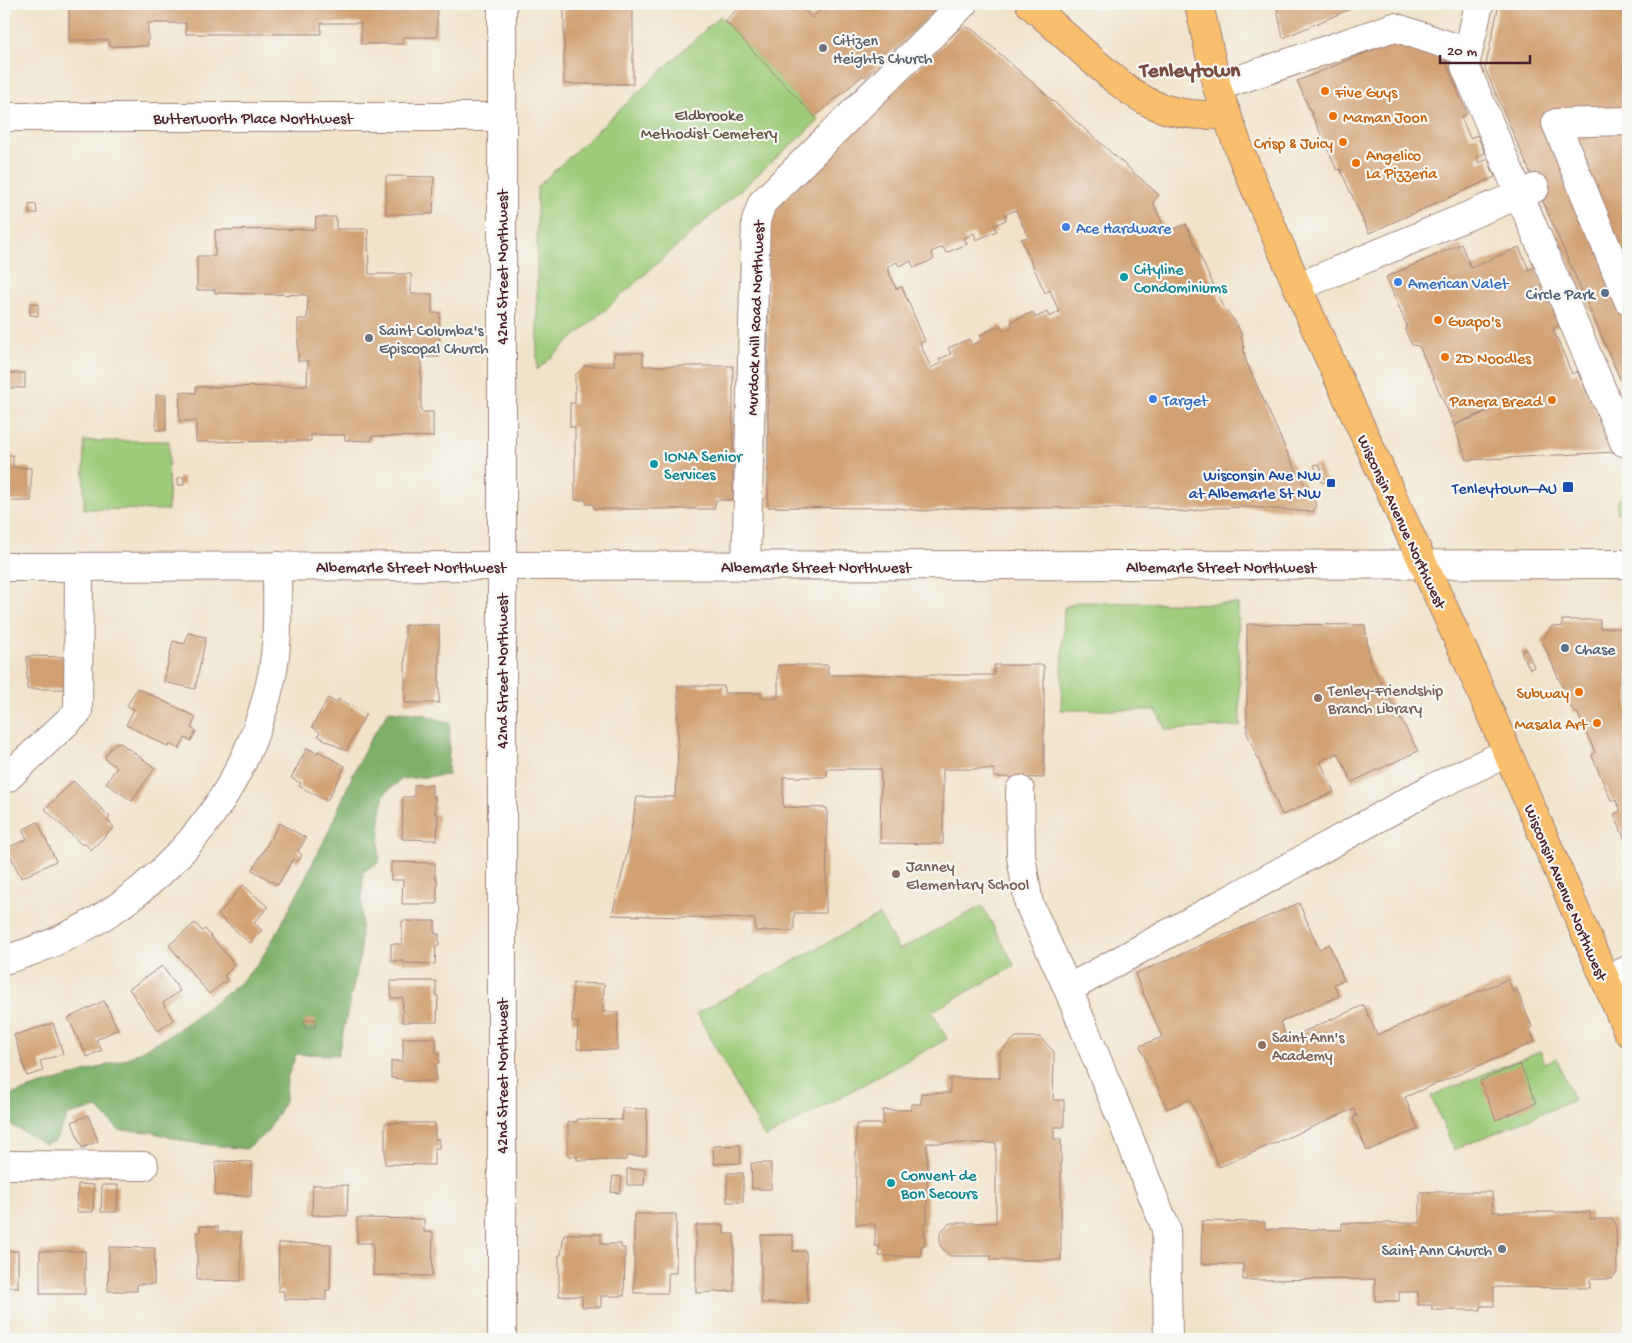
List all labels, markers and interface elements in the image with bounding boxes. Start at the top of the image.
scale bar [1440,32,1530,64]
place label: Citizen Heights Church [833,33,933,70]
marker: Citizen Heights Church [817,42,829,54]
text: 20 m [1447,43,1477,61]
district label: Tenleytown [1138,60,1241,85]
marker: Five Guys [1319,85,1331,97]
place label: Five Guys [1334,85,1398,104]
park label: Eldbrooke Methodist Cemetery [641,108,777,145]
marker: Maman Joon [1327,110,1339,122]
place label: Maman Joon [1343,110,1428,129]
street label: Butterworth Place Northwest [152,111,354,130]
place label: Crisp & Juicy [1254,136,1333,155]
marker: Crisp & Juicy [1337,136,1349,148]
place label: Angelico La Pizzeria [1366,148,1438,185]
marker: Angelico La Pizzeria [1350,157,1362,169]
street label: 42nd Street Northwest [495,188,514,345]
street label: Murdock Mill Road Northwest [745,219,770,416]
marker: Ace Hardware [1060,221,1072,233]
place label: Ace Hardware [1076,221,1172,240]
place label: Cityline Condominiums [1134,262,1228,299]
marker: Cityline Condominiums [1118,271,1130,283]
marker: American Valet [1392,276,1404,288]
place label: American Valet [1408,276,1509,295]
place label: Circle Park [1526,287,1597,306]
marker: Circle Park [1599,287,1611,299]
marker: Guapo's [1432,314,1444,326]
place label: Guapo's [1448,314,1502,333]
place label: Saint Columba's Episcopal Church [379,323,489,360]
marker: Saint Columba's Episcopal Church [363,332,375,344]
marker: 2D Noodles [1439,351,1451,363]
place label: 2D Noodles [1455,351,1532,370]
marker: Target [1147,393,1159,405]
place label: Target [1162,393,1209,412]
place label: Panera Bread [1449,394,1544,413]
marker: Panera Bread [1546,394,1558,406]
street label: Wisconsin Avenue Northwest [1351,433,1449,614]
place label: IONA Senior Services [664,449,743,486]
marker: IONA Senior Services [648,458,660,470]
place label: Wisconsin Ave NW at Albemarle St NW [1189,468,1321,505]
marker: Wisconsin Ave NW at Albemarle St NW [1325,477,1337,489]
marker: Tenleytown–AU [1561,480,1575,494]
place label: Tenleytown–AU [1451,481,1557,500]
street label: Albemarle Street Northwest [316,560,508,579]
street label: Albemarle Street Northwest [721,560,913,579]
street label: Albemarle Street Northwest [1126,560,1318,579]
street label: 42nd Street Northwest [495,592,514,749]
marker: Chase [1559,642,1571,654]
place label: Chase [1575,642,1616,661]
place label: Tenley-Friendship Branch Library [1327,683,1443,720]
place label: Subway [1516,686,1569,705]
marker: Subway [1573,686,1585,698]
marker: Tenley-Friendship Branch Library [1312,692,1324,704]
place label: Masala Art [1514,717,1588,736]
marker: Masala Art [1591,717,1603,729]
street label: Wisconsin Avenue Northwest [1518,802,1610,986]
place label: Janney Elementary School [906,859,1029,896]
marker: Janney Elementary School [890,868,902,880]
street label: 42nd Street Northwest [495,997,514,1154]
place label: Saint Ann's Academy [1272,1030,1345,1067]
marker: Saint Ann's Academy [1256,1039,1268,1051]
place label: Convent de Bon Secours [900,1168,978,1205]
marker: Convent de Bon Secours [885,1177,897,1189]
place label: Saint Ann Church [1381,1243,1492,1262]
marker: Saint Ann Church [1496,1243,1508,1255]

